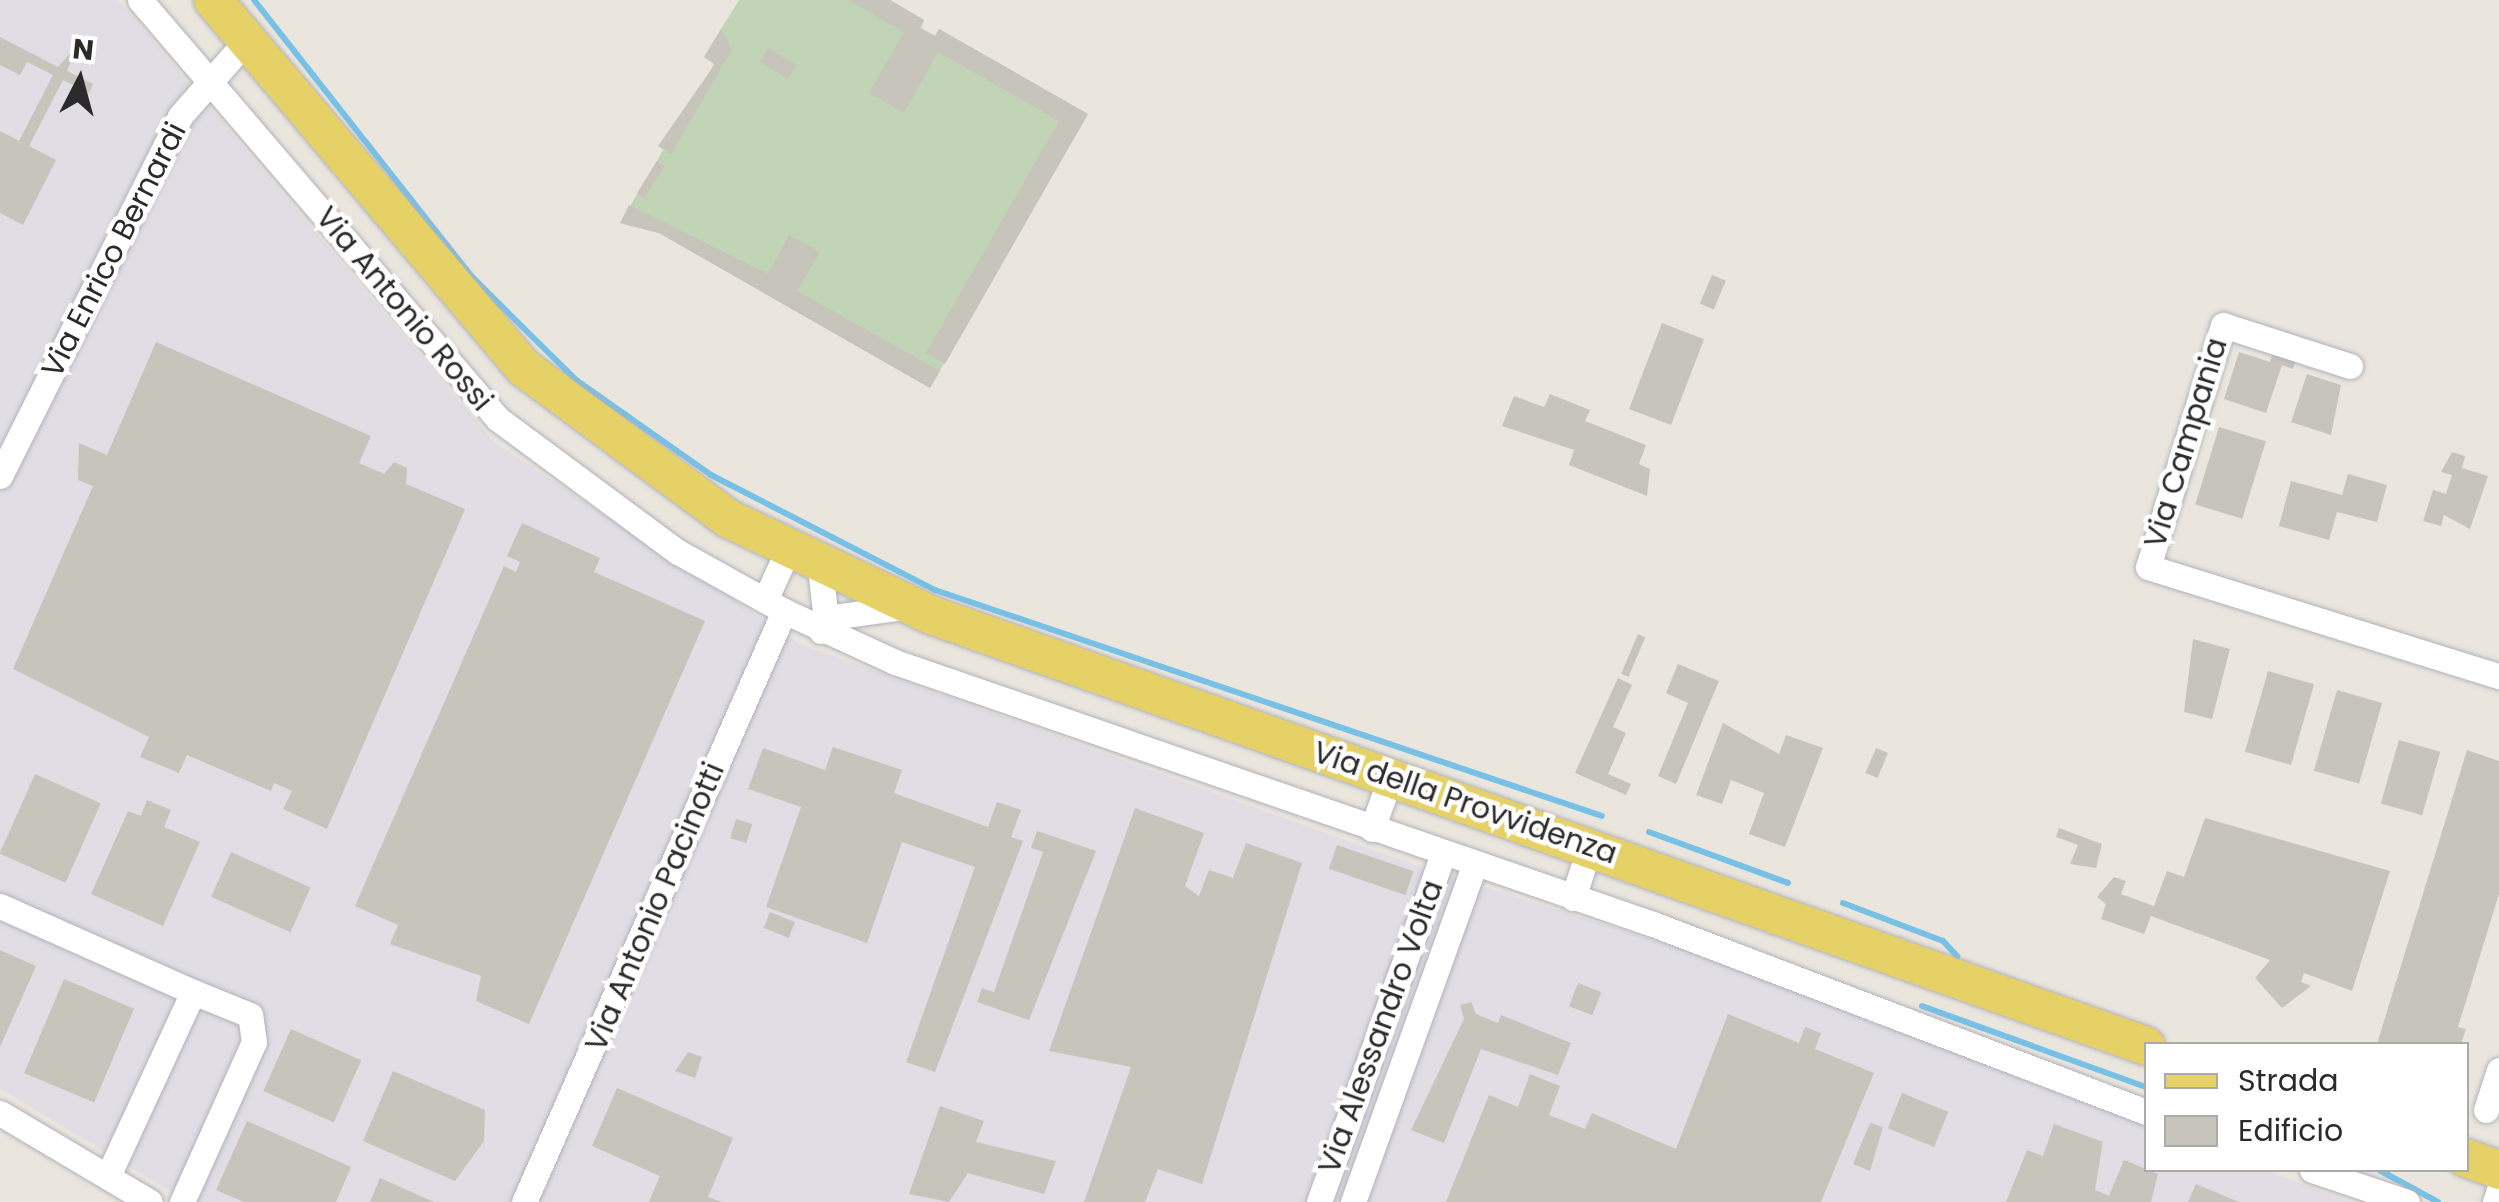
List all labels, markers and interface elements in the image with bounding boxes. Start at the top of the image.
text: N [71,29,96,70]
north arrow [30,30,130,130]
street label: Via Enrico Bernardi [34,117,194,383]
street label: Via Antonio Rossi [308,200,500,418]
street label: Via Campania [2137,334,2235,552]
street label: Via della Provvidenza [1308,734,1622,872]
street label: Via Antonio Pacinotti [578,757,732,1057]
street label: Via Alessandro Volta [1311,875,1451,1179]
legend [2144,1042,2469,1172]
text: Strada [2238,1059,2339,1102]
text: Edificio [2238,1109,2343,1152]

